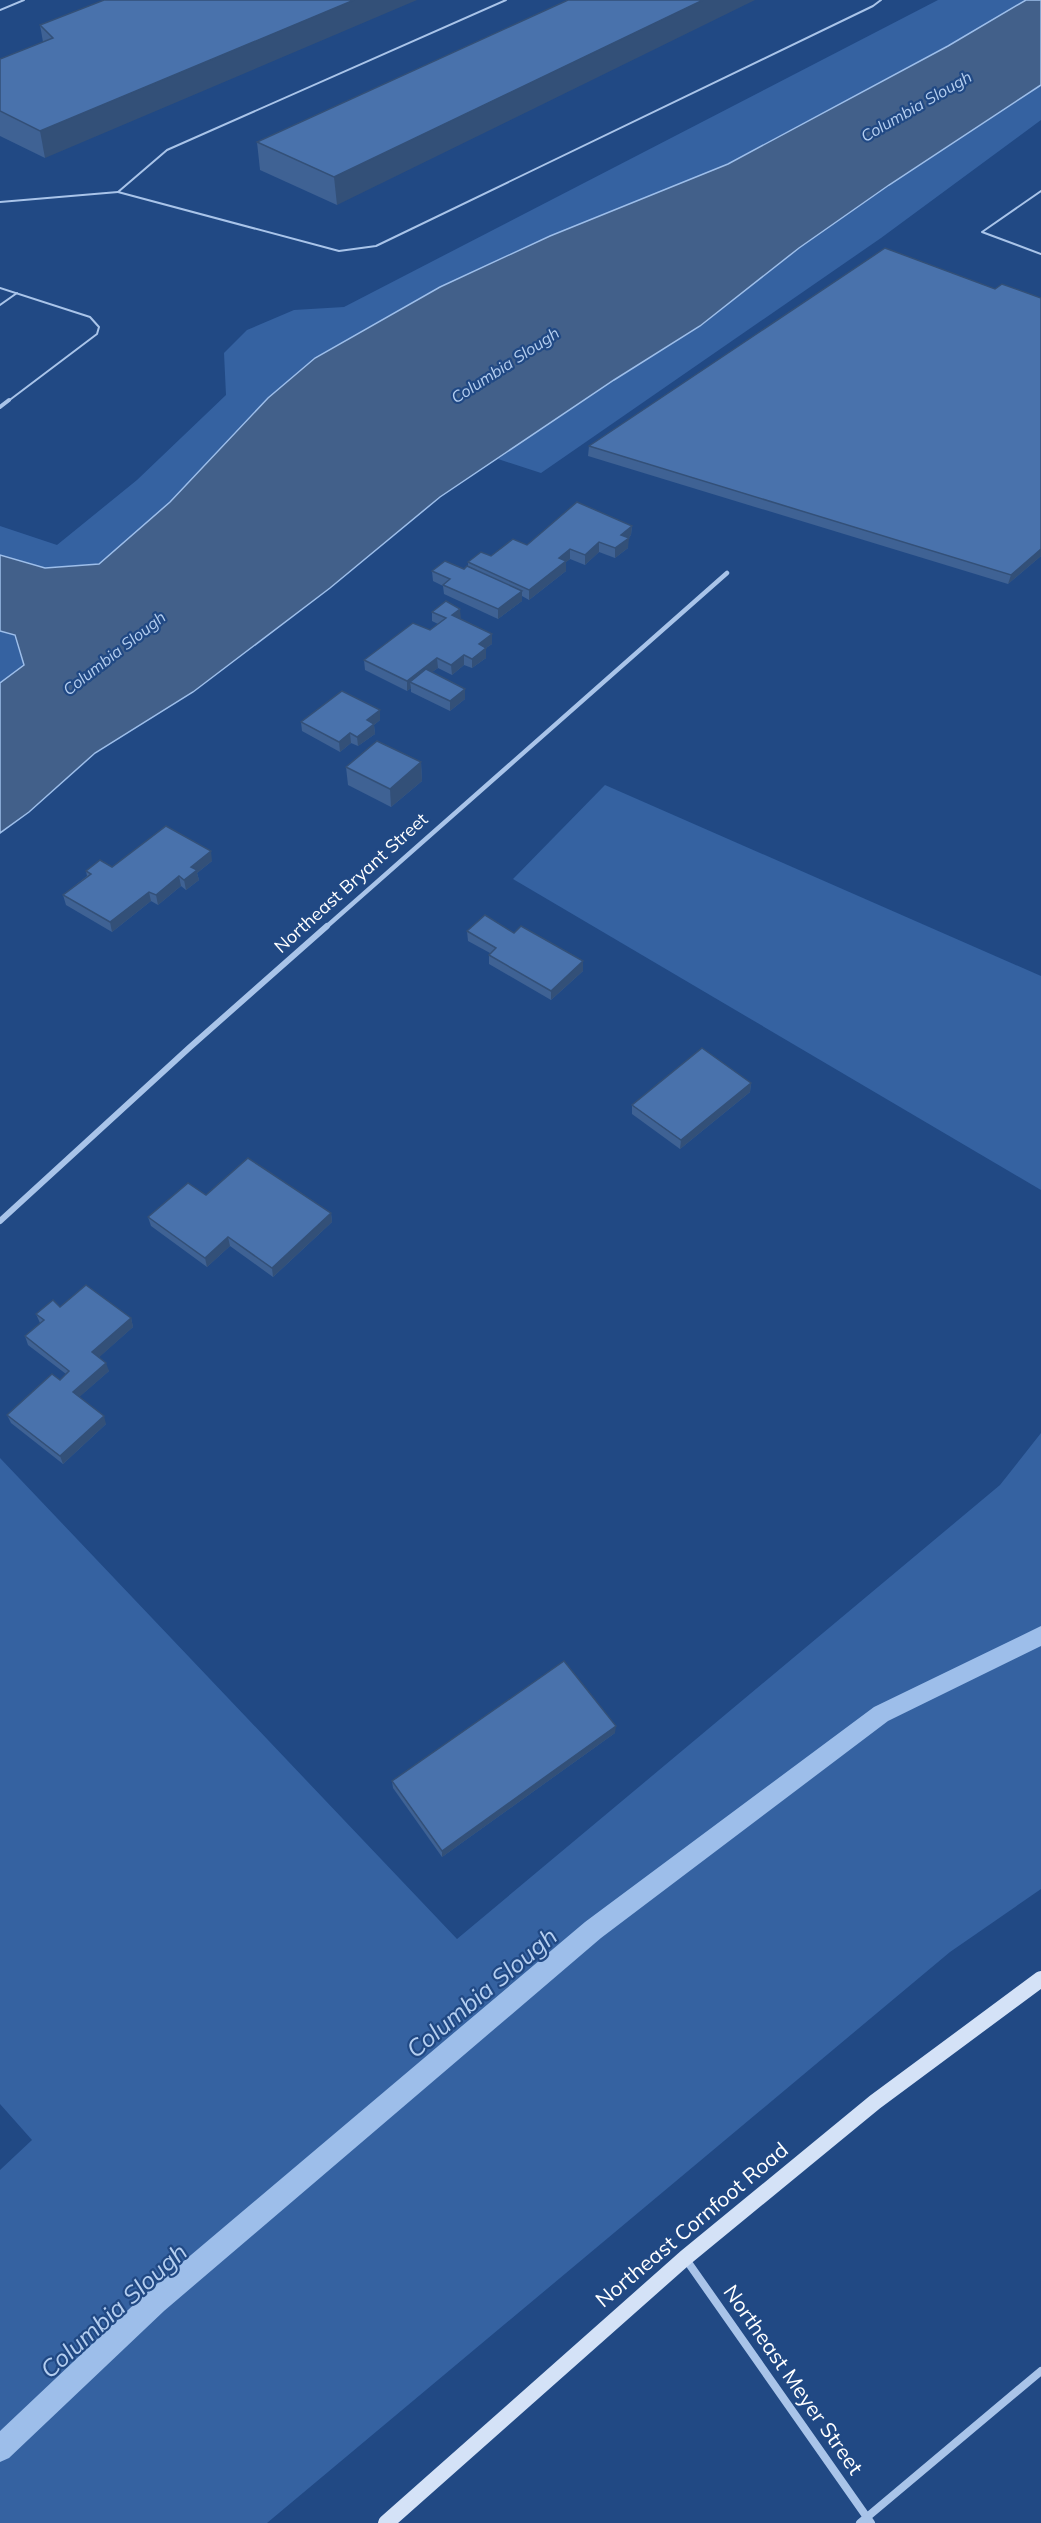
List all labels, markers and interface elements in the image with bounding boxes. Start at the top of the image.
water label: Columbia Slough [857,66,975,146]
water label: Columbia Slough [447,323,563,407]
water label: Columbia Slough [59,607,169,699]
street label: Northeast Bryant Street [269,808,432,958]
water label: Columbia Slough [400,1920,563,2064]
street label: Northeast Cornfoot Road [590,2136,793,2312]
water label: Columbia Slough [34,2236,193,2384]
street label: Northeast Meyer Street [718,2280,869,2479]

